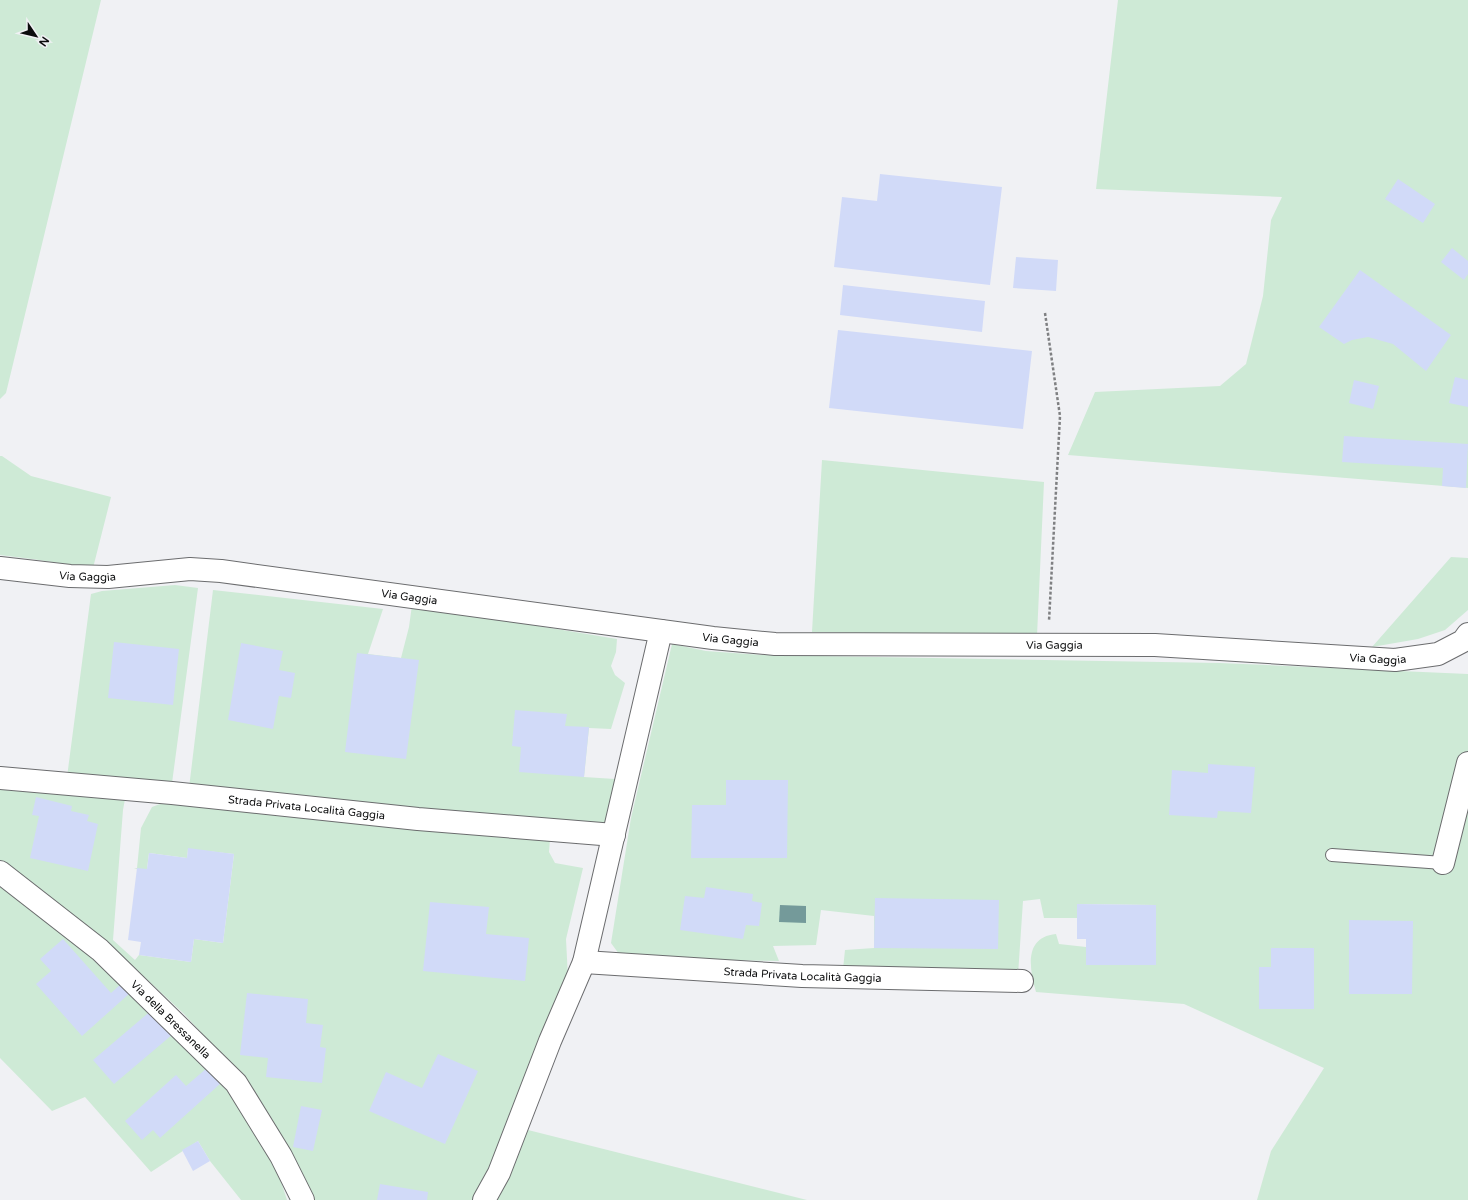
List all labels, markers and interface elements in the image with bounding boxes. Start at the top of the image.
north arrow [16,16,56,56]
text: N [36,34,52,49]
street label: Via Gaggia [58,569,117,584]
street label: Via Gaggia [380,587,438,607]
street label: Via Gaggia [701,631,759,649]
street label: Via Gaggia [1026,639,1083,652]
street label: Via Gaggia [1349,651,1407,667]
street label: Strada Privata Località Gaggia [227,793,386,822]
street label: Strada Privata Località Gaggia [723,965,882,985]
street label: Via della Bressanella [128,978,213,1062]

